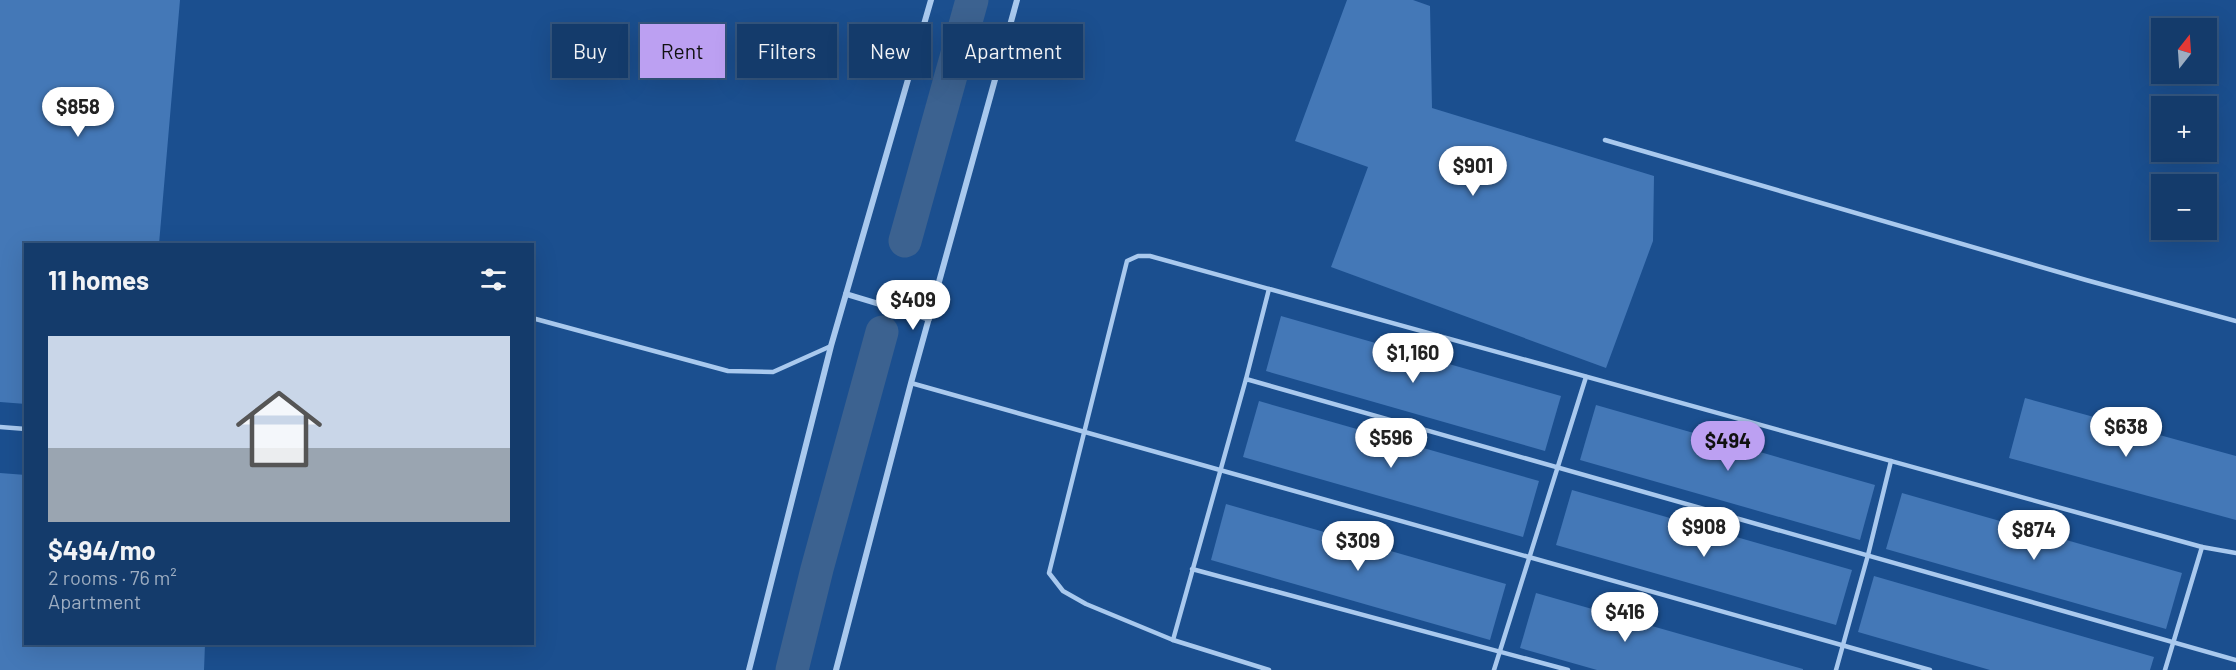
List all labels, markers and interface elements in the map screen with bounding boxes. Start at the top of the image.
north arrow [2151,18,2217,84]
map controls [2151,18,2217,240]
chip: Buy [552,24,628,78]
chip: Rent [640,24,725,78]
chip: Filters [737,24,837,78]
chip: New [849,24,931,78]
chip: Apartment [943,24,1083,78]
pin: $858 [42,87,114,138]
text: $858 [56,94,100,118]
button: + [2151,96,2217,162]
pin: $901 [1437,146,1509,197]
text: $901 [1453,153,1493,177]
button: − [2151,174,2217,240]
icon: filters [477,263,510,296]
text: 11 homes [48,264,149,295]
pin: $409 [877,280,949,331]
text: $409 [890,287,936,311]
pin: $1,160 [1364,333,1462,384]
text: $1,160 [1386,340,1440,364]
icon: home [225,375,333,483]
pin: $638 [2090,407,2162,458]
text: $638 [2104,414,2148,438]
pin: $596 [1355,418,1427,469]
pin: $494 [1692,421,1764,472]
text: $596 [1369,425,1413,449]
text: $494 [1705,428,1751,452]
pin: $908 [1668,507,1740,558]
pin: $874 [1998,510,2070,561]
text: $908 [1682,514,1726,538]
text: $874 [2012,517,2056,541]
pin: $309 [1322,521,1394,572]
text: $309 [1336,528,1380,552]
text: $494/mo [48,534,156,565]
text: 2 rooms · 76 m² [48,565,177,589]
text: Apartment [48,589,141,613]
pin: $416 [1589,592,1661,643]
text: $416 [1605,599,1645,623]

